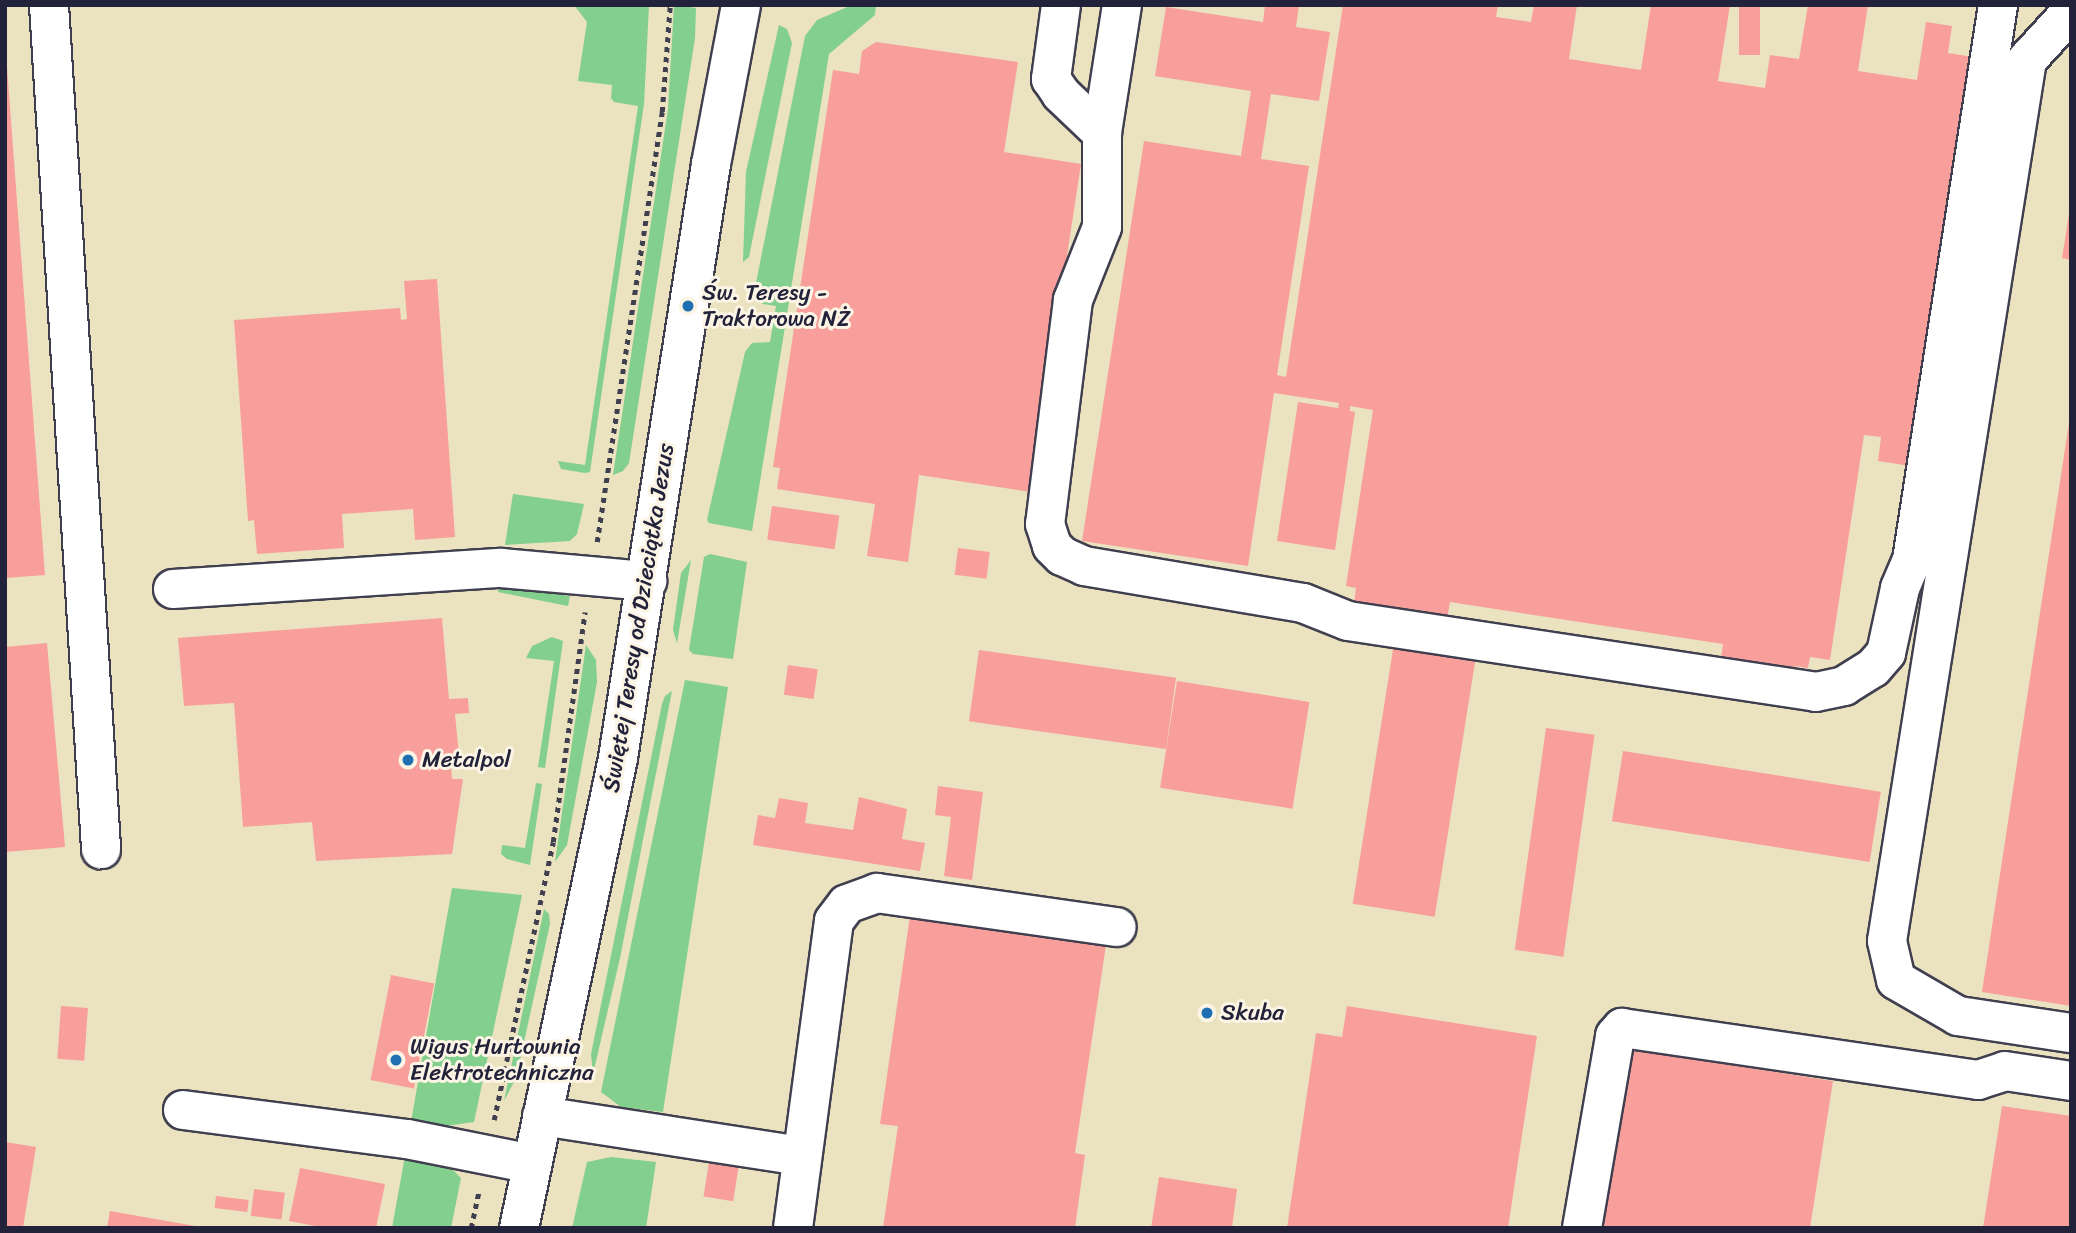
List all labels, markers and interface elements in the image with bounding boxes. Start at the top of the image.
place label: Św. Teresy - Traktorowa NŻ [702,279,851,333]
marker: Św. Teresy - Traktorowa NŻ [680,298,696,314]
street label: Świętej Teresy od Dzieciątka Jezus [598,442,680,794]
place label: Metalpol [422,746,511,774]
marker: Metalpol [400,752,416,768]
place label: Skuba [1221,999,1284,1027]
marker: Skuba [1199,1005,1215,1021]
place label: Wigus Hurtownia Elektrotechniczna [410,1033,593,1087]
marker: Wigus Hurtownia Elektrotechniczna [388,1052,404,1068]

